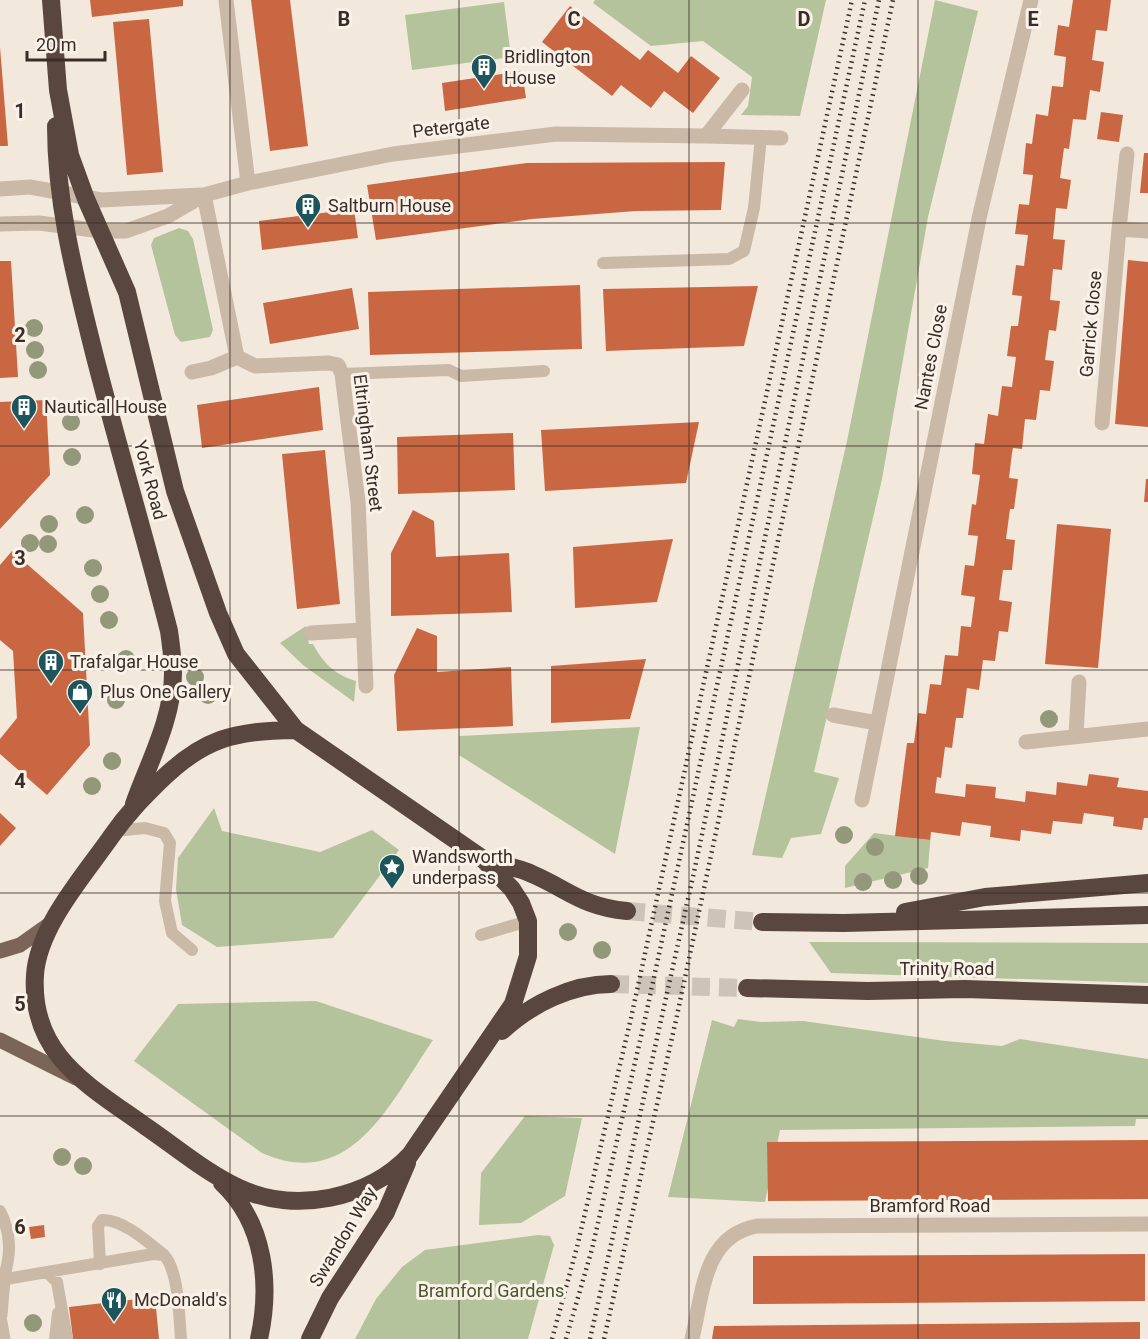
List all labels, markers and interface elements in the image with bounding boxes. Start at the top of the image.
text: B [338,7,350,31]
text: C [567,7,581,31]
text: D [798,7,811,31]
text: E [1027,7,1039,31]
scale bar [27,24,105,62]
text: 20 m [36,34,76,55]
place label: Bridlington House [504,46,591,88]
building icon: Bridlington House [469,52,499,90]
text: 1 [14,99,26,123]
street label: Petergate [411,111,491,142]
building icon: Saltburn House [293,191,323,229]
place label: Saltburn House [328,195,451,216]
street label: Garrick Close [1075,270,1106,378]
street label: Nantes Close [910,302,951,411]
text: 2 [14,323,26,347]
street label: Eltringham Street [350,373,387,513]
building icon: Nautical House [9,392,39,430]
place label: Nautical House [44,396,167,417]
street label: York Road [130,438,171,522]
text: 3 [14,546,26,570]
building icon: Trafalgar House [36,647,66,685]
place label: Trafalgar House [70,651,198,672]
shop icon: Plus One Gallery [65,677,95,715]
place label: Plus One Gallery [100,681,231,702]
text: 4 [14,769,26,793]
place label: Wandsworth underpass [412,846,513,888]
place icon: Wandsworth underpass [377,852,407,890]
street label: Trinity Road [899,958,995,979]
text: 5 [14,992,26,1016]
street label: Swandon Way [305,1183,381,1290]
street label: Bramford Road [870,1195,990,1216]
text: 6 [14,1215,26,1239]
park label: Bramford Gardens [418,1280,564,1301]
restaurant icon: McDonald's [99,1285,129,1323]
place label: McDonald's [134,1289,227,1310]

